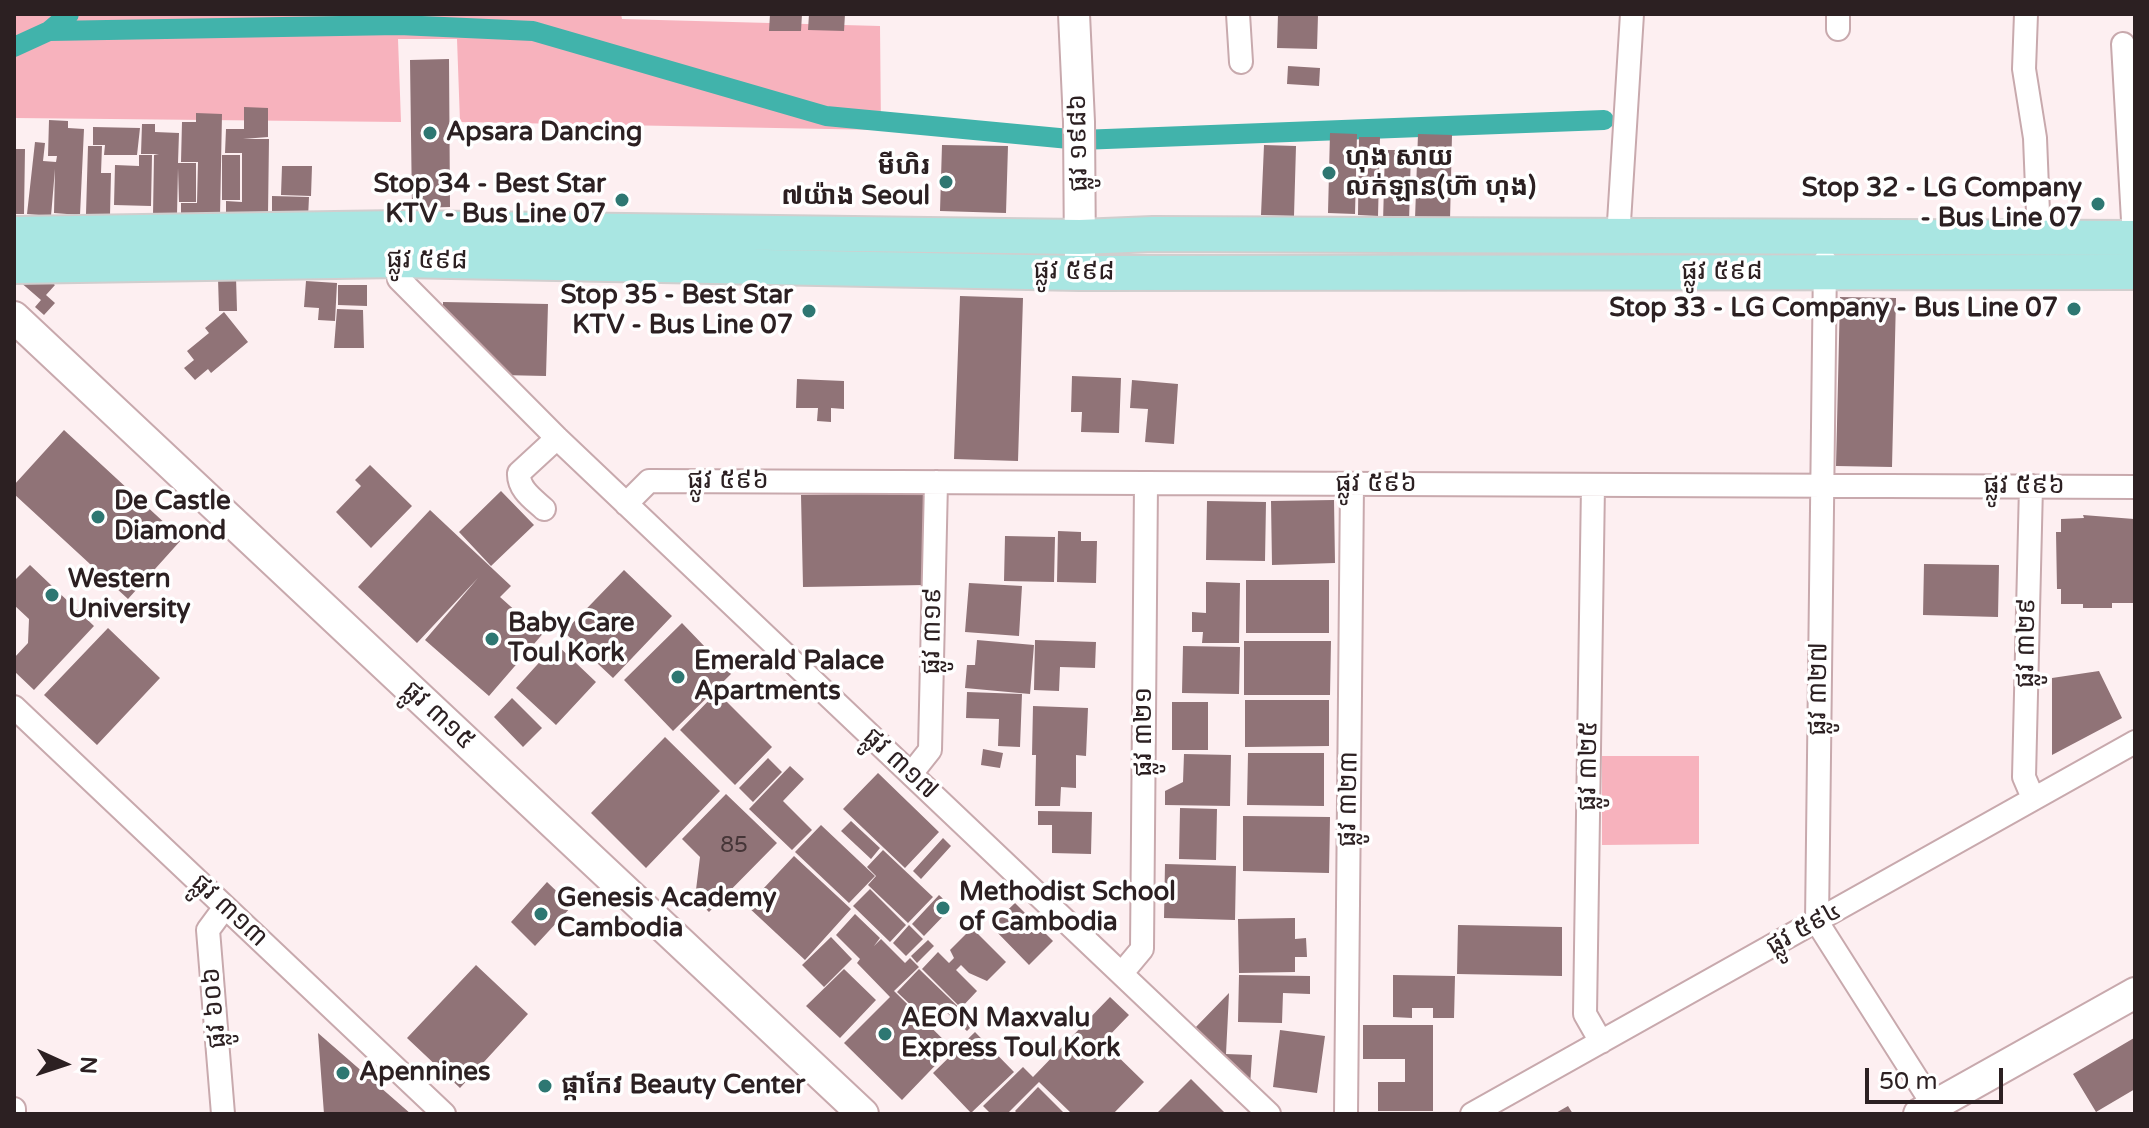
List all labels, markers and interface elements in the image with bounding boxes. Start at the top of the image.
street label: ផ្លូវ ១៩៨៦ [1063,94,1095,192]
place label: Apsara Dancing [446,117,642,149]
marker: Apsara Dancing [421,124,439,142]
place label: ហុង សាយ លក់ឡាន(ហ៊ា ហុង) [1345,142,1536,204]
place label: មីហិរ ៧យ៉ាង Seoul [781,151,930,212]
marker: ហុង សាយ លក់ឡាន(ហ៊ា ហុង) [1320,164,1338,182]
place label: Stop 34 - Best Star KTV - Bus Line 07 [373,169,606,230]
marker: មីហិរ ៧យ៉ាង Seoul [937,173,955,191]
place label: Stop 32 - LG Company - Bus Line 07 [1802,173,2082,234]
marker: Stop 34 - Best Star KTV - Bus Line 07 [613,191,631,209]
marker: Stop 32 - LG Company - Bus Line 07 [2089,195,2107,213]
street label: ផ្លូវ ៥៩៨ [386,245,468,277]
street label: ផ្លូវ ៥៩៨ [1033,256,1115,288]
street label: ផ្លូវ ៥៩៨ [1681,256,1763,288]
place label: Stop 35 - Best Star KTV - Bus Line 07 [560,280,793,342]
place label: Stop 33 - LG Company - Bus Line 07 [1609,293,2058,325]
marker: Stop 33 - LG Company - Bus Line 07 [2065,300,2083,318]
marker: Stop 35 - Best Star KTV - Bus Line 07 [800,302,818,320]
street label: ផ្លូវ ៥៩៦ [687,465,769,497]
street label: ផ្លូវ ៥៩៦ [1335,468,1417,500]
street label: ផ្លូវ ៥៩៦ [1983,470,2065,502]
place label: De Castle Diamond [114,486,231,548]
marker: De Castle Diamond [89,508,107,526]
place label: Western University [68,564,191,626]
marker: Western University [43,586,61,604]
street label: ផ្លូវ ៣១៩ [917,587,949,675]
street label: ផ្លូវ ៣២៩ [2011,598,2043,688]
place label: Baby Care Toul Kork [508,608,635,670]
marker: Baby Care Toul Kork [483,630,501,648]
street label: ផ្លូវ ៣២៧ [1803,642,1835,736]
place label: Emerald Palace Apartments [694,646,884,708]
marker: Emerald Palace Apartments [669,668,687,686]
street label: ផ្លូវ ៣១៥ [395,675,481,757]
street label: ផ្លូវ ៣២១ [1128,687,1160,777]
street label: ផ្លូវ ៣២៥ [1573,721,1605,811]
street label: ផ្លូវ ៣១៧ [856,722,944,806]
street label: ផ្លូវ ៣២៣ [1333,751,1365,847]
house number: 85 [720,833,748,859]
street label: ផ្លូវ ៣១៣ [184,868,274,954]
place label: Methodist School of Cambodia [959,877,1176,938]
place label: Genesis Academy Cambodia [557,883,776,944]
street label: ផ្លូវ ៥៩៤ [1761,896,1847,962]
marker: Methodist School of Cambodia [934,899,952,917]
marker: Genesis Academy Cambodia [532,905,550,923]
street label: ផ្លូវ ៦០៦ [196,966,234,1050]
place label: AEON Maxvalu Express Toul Kork [901,1003,1120,1064]
north arrow [24,1024,104,1104]
marker: AEON Maxvalu Express Toul Kork [876,1025,894,1043]
scale bar [1869,1052,2007,1102]
text: N [75,1056,101,1075]
place label: Apennines [359,1057,491,1089]
marker: Apennines [334,1064,352,1082]
text: 50 m [1879,1067,1937,1096]
place label: ផ្កាកែវ Beauty Center [561,1070,805,1102]
marker: ផ្កាកែវ Beauty Center [536,1077,554,1095]

